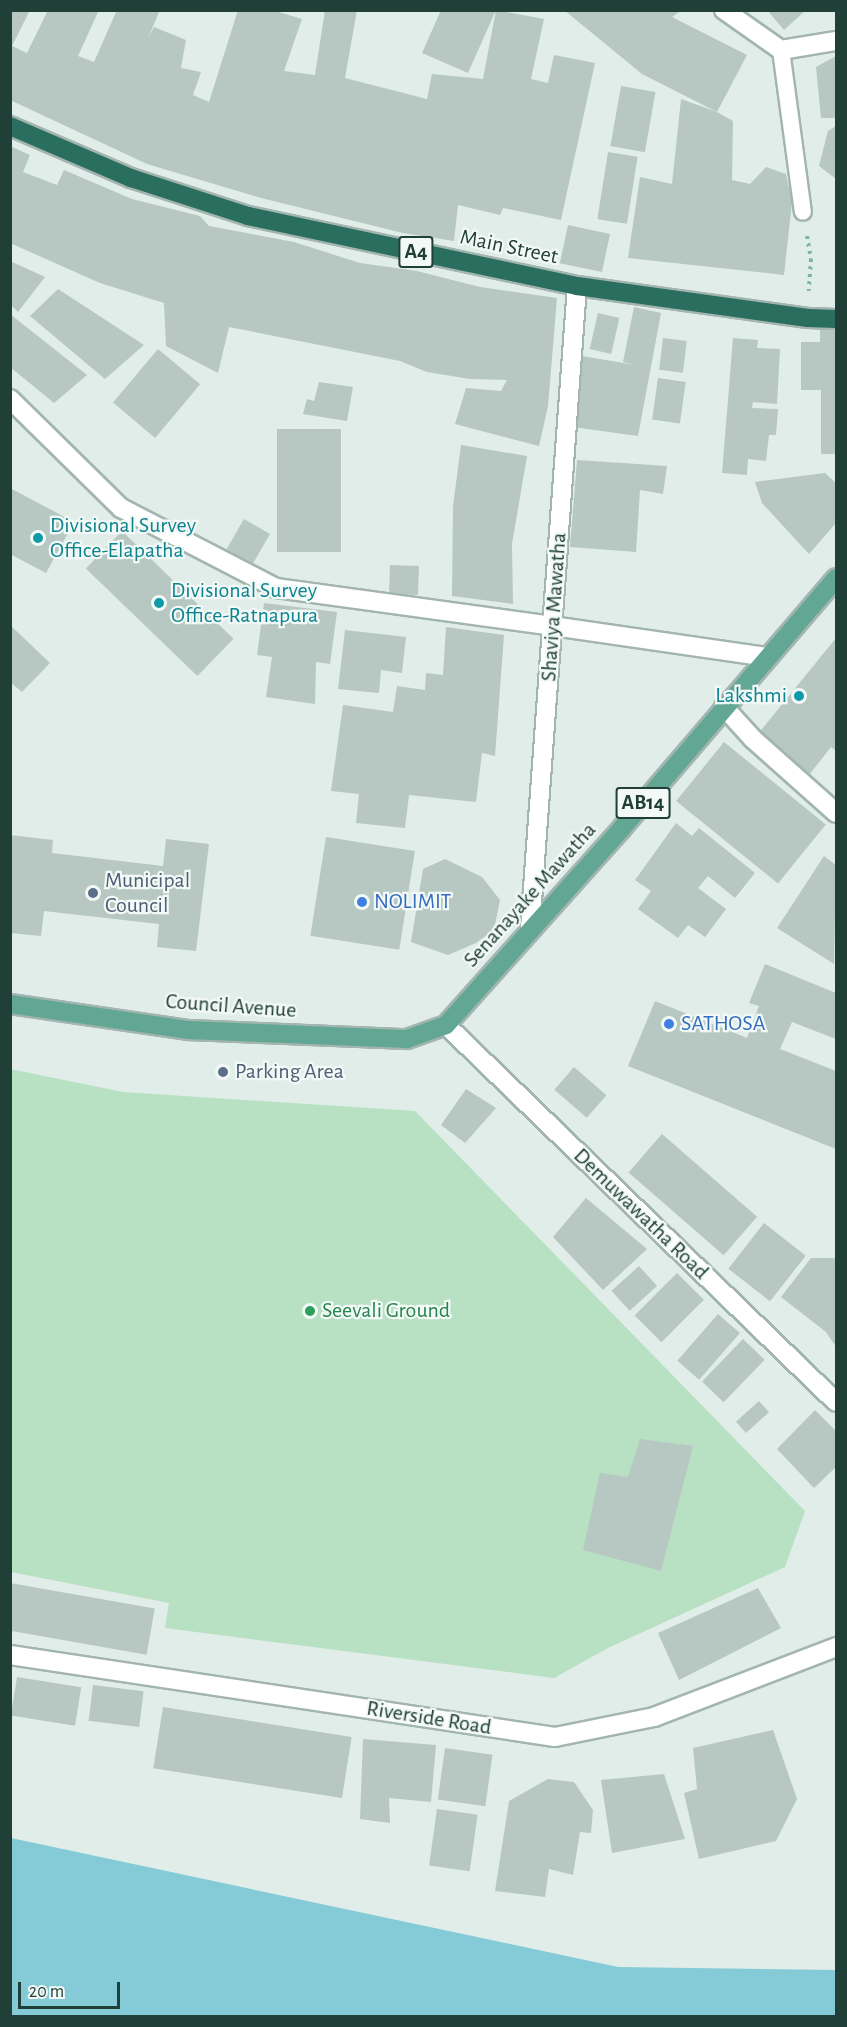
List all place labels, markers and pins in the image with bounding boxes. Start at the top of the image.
place label: Divisional Survey Office-Elapatha [50,512,196,564]
marker: Divisional Survey Office-Elapatha [31,531,45,545]
place label: Divisional Survey Office-Ratnapura [171,577,318,628]
marker: Divisional Survey Office-Ratnapura [152,596,166,610]
place label: Lakshmi [715,683,787,709]
marker: Lakshmi [792,689,806,703]
place label: Municipal Council [105,867,190,918]
marker: Municipal Council [86,886,100,900]
place label: NOLIMIT [374,889,451,915]
marker: NOLIMIT [355,895,369,909]
place label: SATHOSA [681,1011,765,1037]
marker: SATHOSA [662,1017,676,1031]
place label: Parking Area [235,1059,344,1085]
marker: Parking Area [216,1065,230,1079]
place label: Seevali Ground [322,1298,450,1324]
marker: Seevali Ground [303,1304,317,1318]

